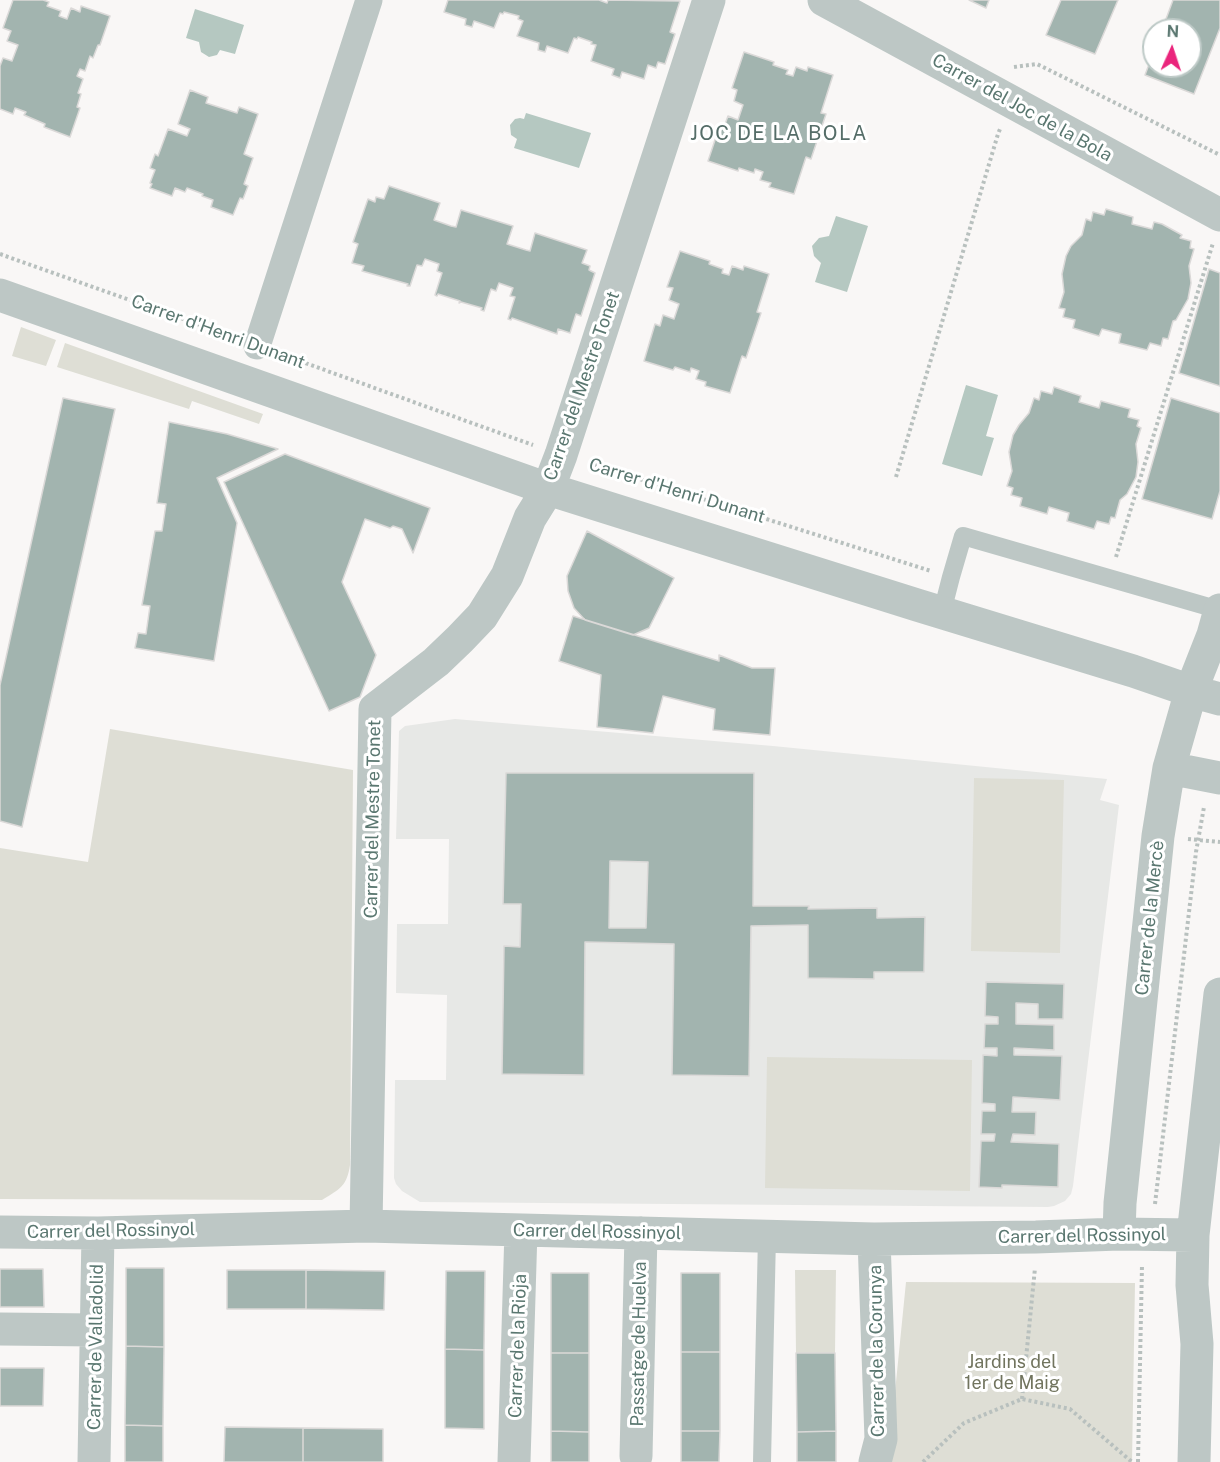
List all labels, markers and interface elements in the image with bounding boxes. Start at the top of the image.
north arrow [1142,18,1202,78]
text: N [1166,22,1180,41]
street label: Carrer del Joc de la Bola [928,49,1116,167]
district label: JOC DE LA BOLA [690,122,868,146]
street label: Carrer del Mestre Tonet [539,289,625,483]
street label: Carrer d'Henri Dunant [128,291,308,373]
street label: Carrer d'Henri Dunant [586,454,768,528]
street label: Carrer del Mestre Tonet [360,720,386,918]
street label: Carrer de la Mercè [1131,840,1169,996]
street label: Carrer del Rossinyol [27,1219,195,1243]
street label: Carrer del Rossinyol [513,1220,681,1244]
street label: Carrer del Rossinyol [998,1224,1166,1248]
street label: Passatge de Huelva [627,1261,651,1427]
street label: Carrer de Valladolid [84,1264,108,1430]
street label: Carrer de la Corunya [865,1265,889,1437]
street label: Carrer de la Rioja [505,1274,531,1418]
park label: Jardins del 1er de Maig [964,1351,1060,1394]

